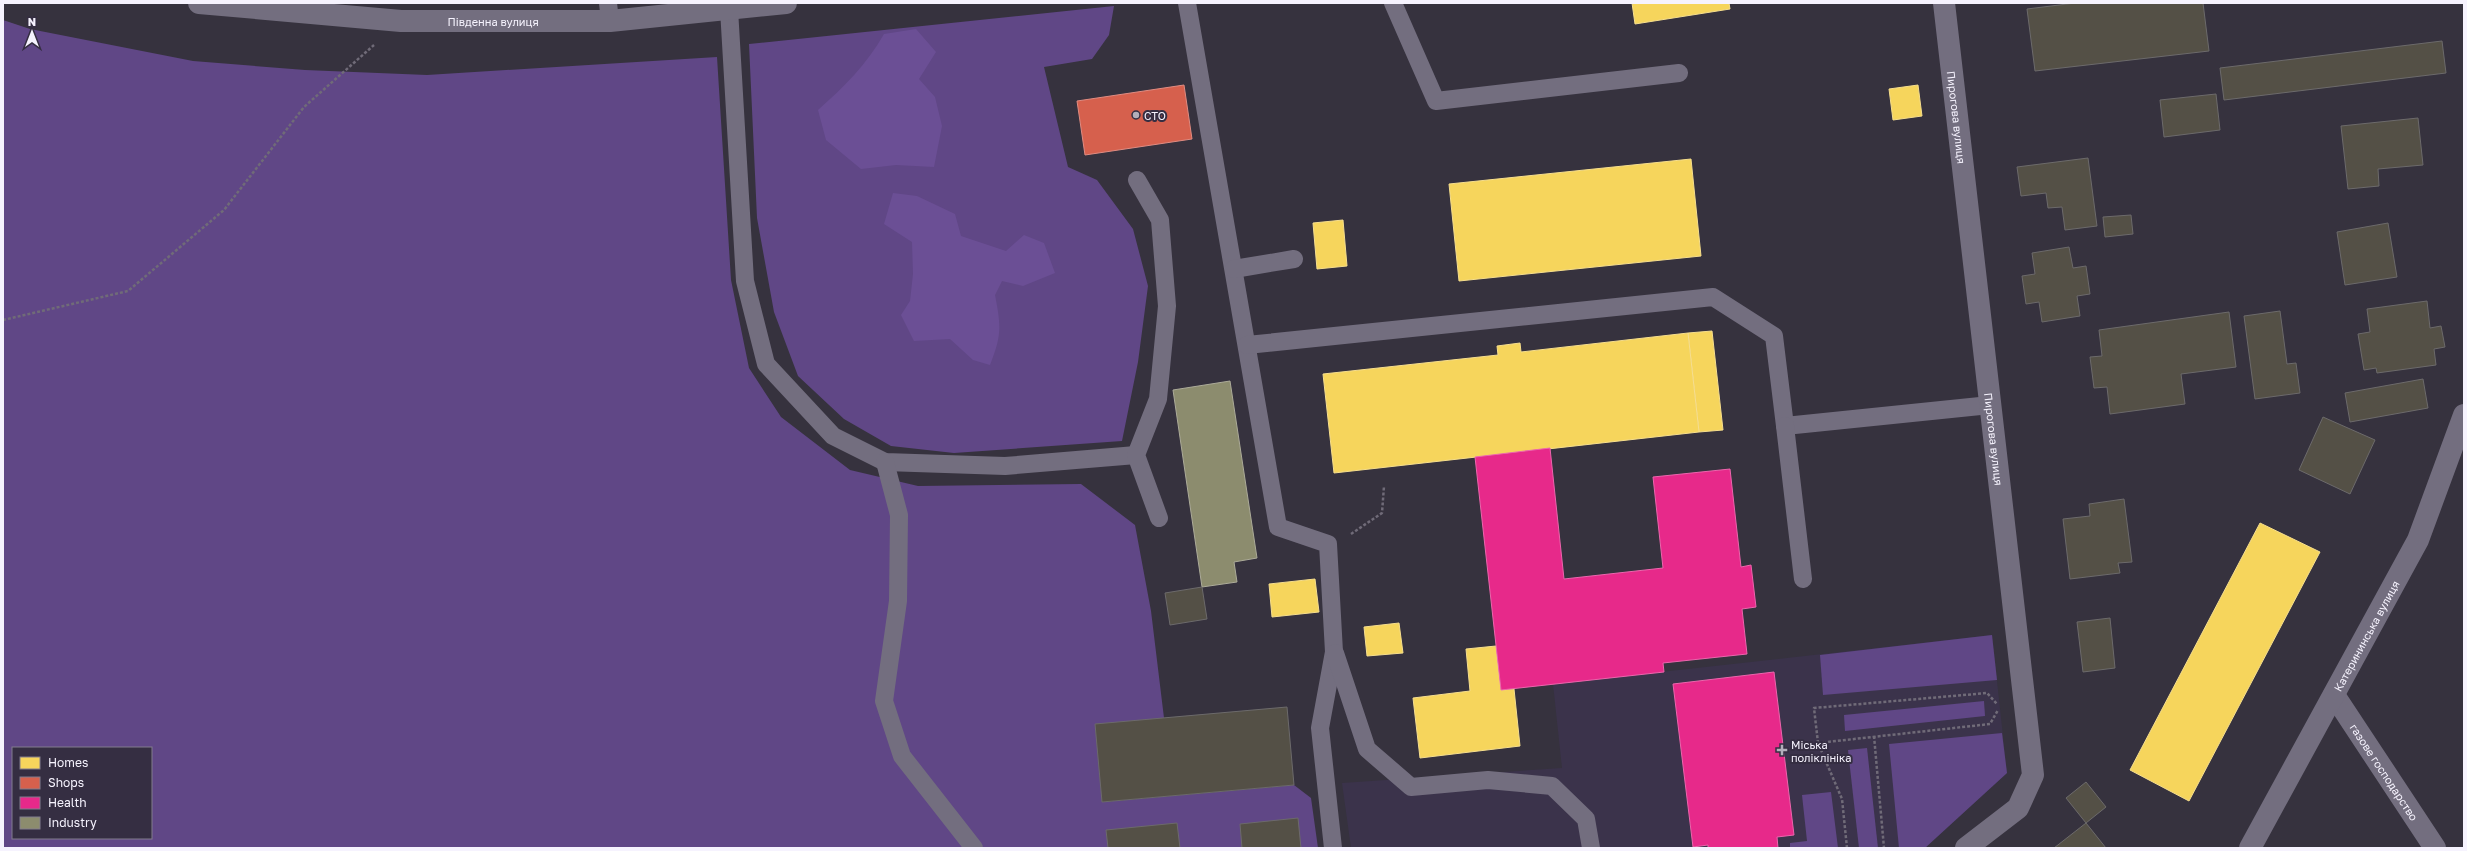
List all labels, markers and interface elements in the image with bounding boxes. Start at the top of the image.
north arrow [12,12,52,52]
text: N [28,15,36,28]
street label: Південна вулиця [448,15,539,28]
street label: Пирогова вулиця [1945,70,1969,164]
place label: СТО [1144,109,1166,122]
marker: СТО [1131,110,1141,120]
street label: Пирогова вулиця [1982,392,2006,486]
street label: Катерининська вулиця [2330,578,2401,693]
street label: газове господарство [2348,721,2422,823]
place label: Міська поліклініка [1791,738,1852,764]
marker: Міська поліклініка [1776,744,1788,756]
legend [12,747,152,839]
text: Homes [48,755,88,770]
text: Shops [48,775,84,790]
text: Health [48,795,87,810]
text: Industry [48,815,97,830]

